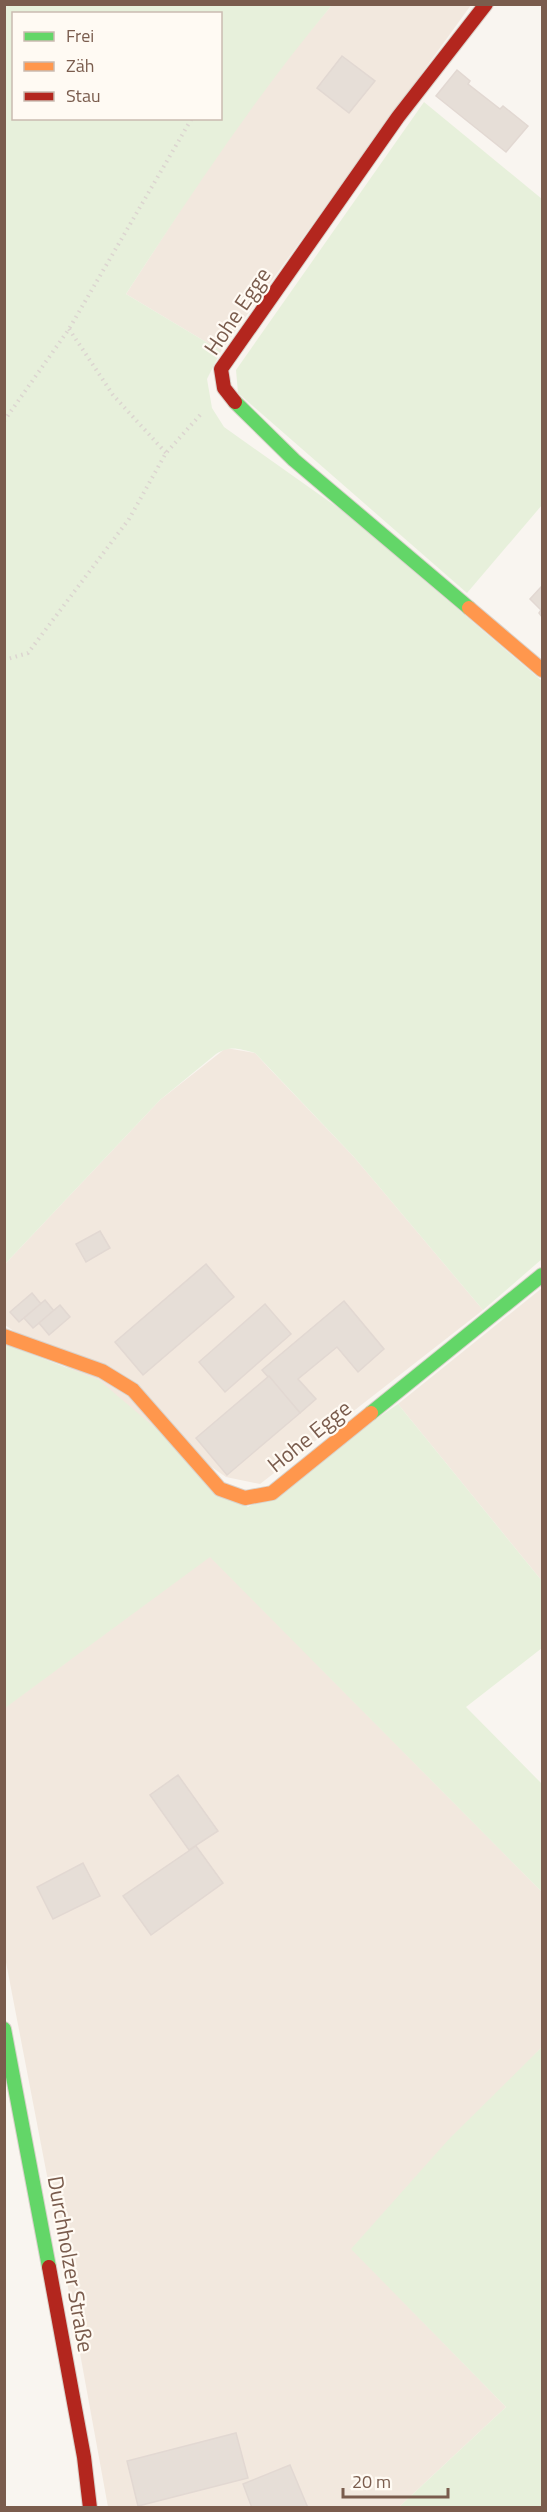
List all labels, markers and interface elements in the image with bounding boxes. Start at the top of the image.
legend [12,12,222,120]
text: Frei [66,22,94,49]
text: Zäh [66,52,94,79]
text: Stau [66,82,101,109]
street label: Hohe Egge [195,260,279,362]
street label: Hohe Egge [260,1391,358,1481]
street label: Durchholzer Straße [39,2173,103,2355]
scale bar [343,2461,448,2499]
text: 20 m [352,2468,391,2495]

